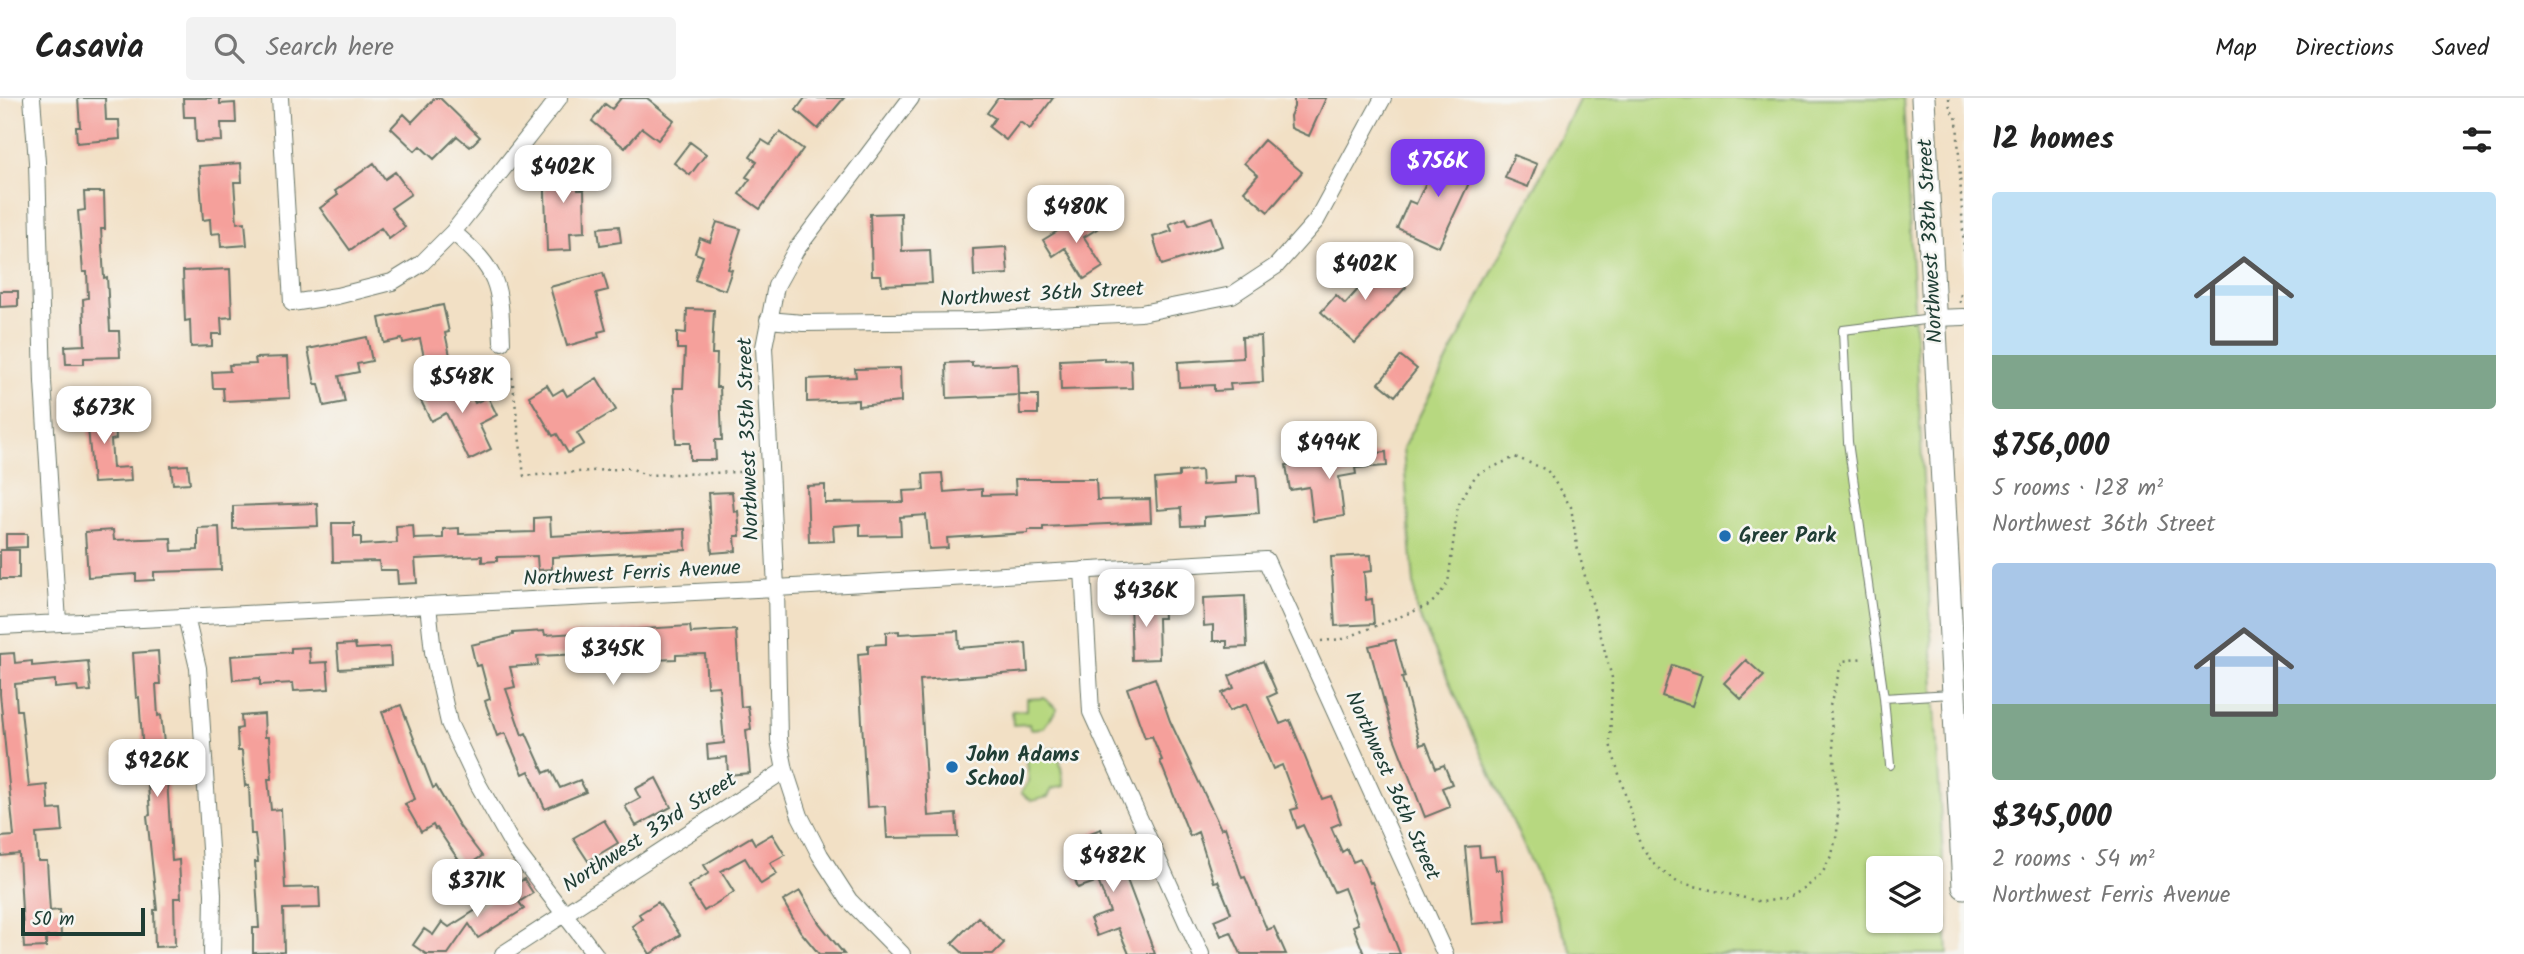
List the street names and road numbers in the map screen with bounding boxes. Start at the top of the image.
street label: Northwest 38th Street [1909,137,1953,344]
street label: Northwest 36th Street [939,273,1146,317]
street label: Northwest 35th Street [729,336,769,541]
street label: Northwest Ferris Avenue [522,552,742,596]
street label: Northwest 36th Street [1335,686,1449,887]
street label: Northwest 33rd Street [556,764,745,902]

